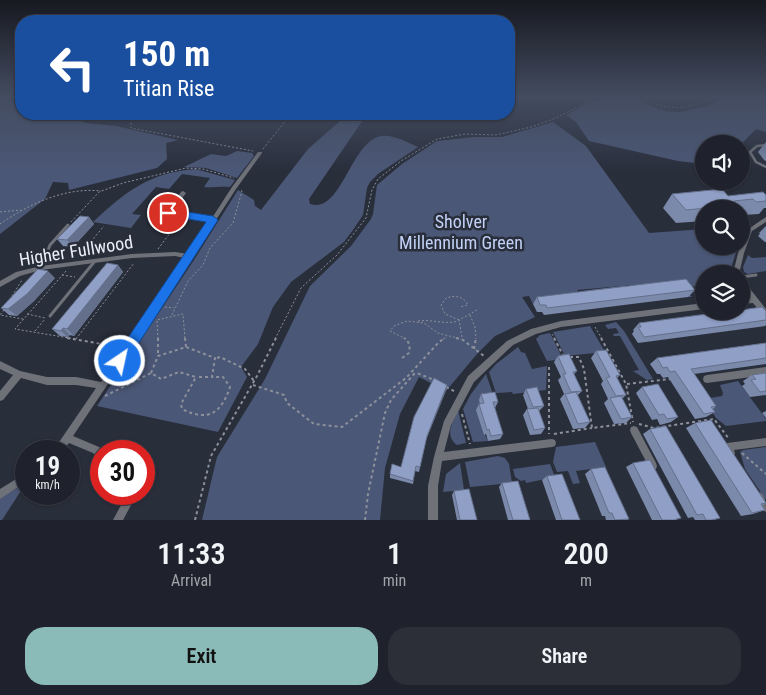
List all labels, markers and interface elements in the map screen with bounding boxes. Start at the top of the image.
text: 150 m [123,34,210,75]
icon: left [40,35,105,100]
text: Titian Rise [123,76,214,101]
map controls [695,135,750,320]
button: sound [695,135,750,190]
pin [147,192,189,234]
icon: arrive [154,199,182,227]
button: search [695,200,750,255]
park label: Sholver Millennium Green [399,211,523,253]
street label: Higher Fullwood [17,231,134,270]
button: layers [695,265,750,320]
position arrow [93,334,145,386]
speed limit sign: 30 [90,440,155,505]
text: 19 [35,452,60,481]
text: km/h [35,478,60,492]
text: 11:33 [157,536,226,571]
text: 1 [387,536,402,571]
text: 200 [563,536,609,571]
text: Arrival [171,571,212,590]
text: min [383,571,406,590]
text: m [580,571,592,590]
button: Exit [25,627,378,685]
button: Share [388,627,741,685]

